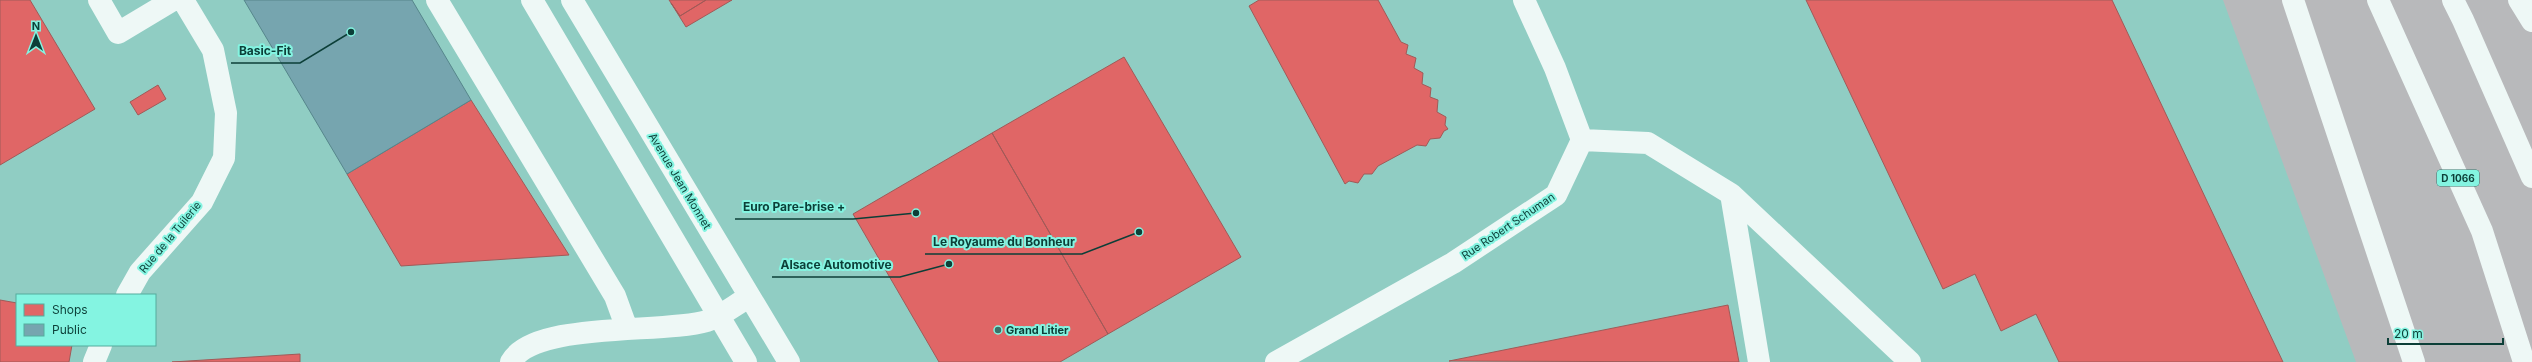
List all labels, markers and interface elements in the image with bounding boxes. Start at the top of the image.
north arrow [16,16,56,56]
text: N [32,19,40,33]
callout: Basic-Fit [231,39,300,63]
text: Basic-Fit [239,43,292,58]
street label: Avenue Jean Monnet [646,130,714,232]
road number: D 1066 [2437,170,2479,186]
street label: Rue Robert Schuman [1459,190,1557,262]
callout: Euro Pare-brise + [735,195,853,219]
street label: Rue de la Tuilerie [136,198,204,276]
text: Euro Pare-brise + [743,199,845,214]
callout: Le Royaume du Bonheur [925,230,1082,254]
text: Le Royaume du Bonheur [933,234,1075,249]
callout: Alsace Automotive [772,253,900,277]
text: Alsace Automotive [780,257,892,272]
legend [16,294,156,346]
text: Shops [52,302,88,317]
scale bar [2388,320,2503,346]
text: Public [52,322,87,337]
place label: Grand Litier [1006,323,1069,337]
marker: Grand Litier [993,325,1003,335]
text: 20 m [2394,326,2423,341]

